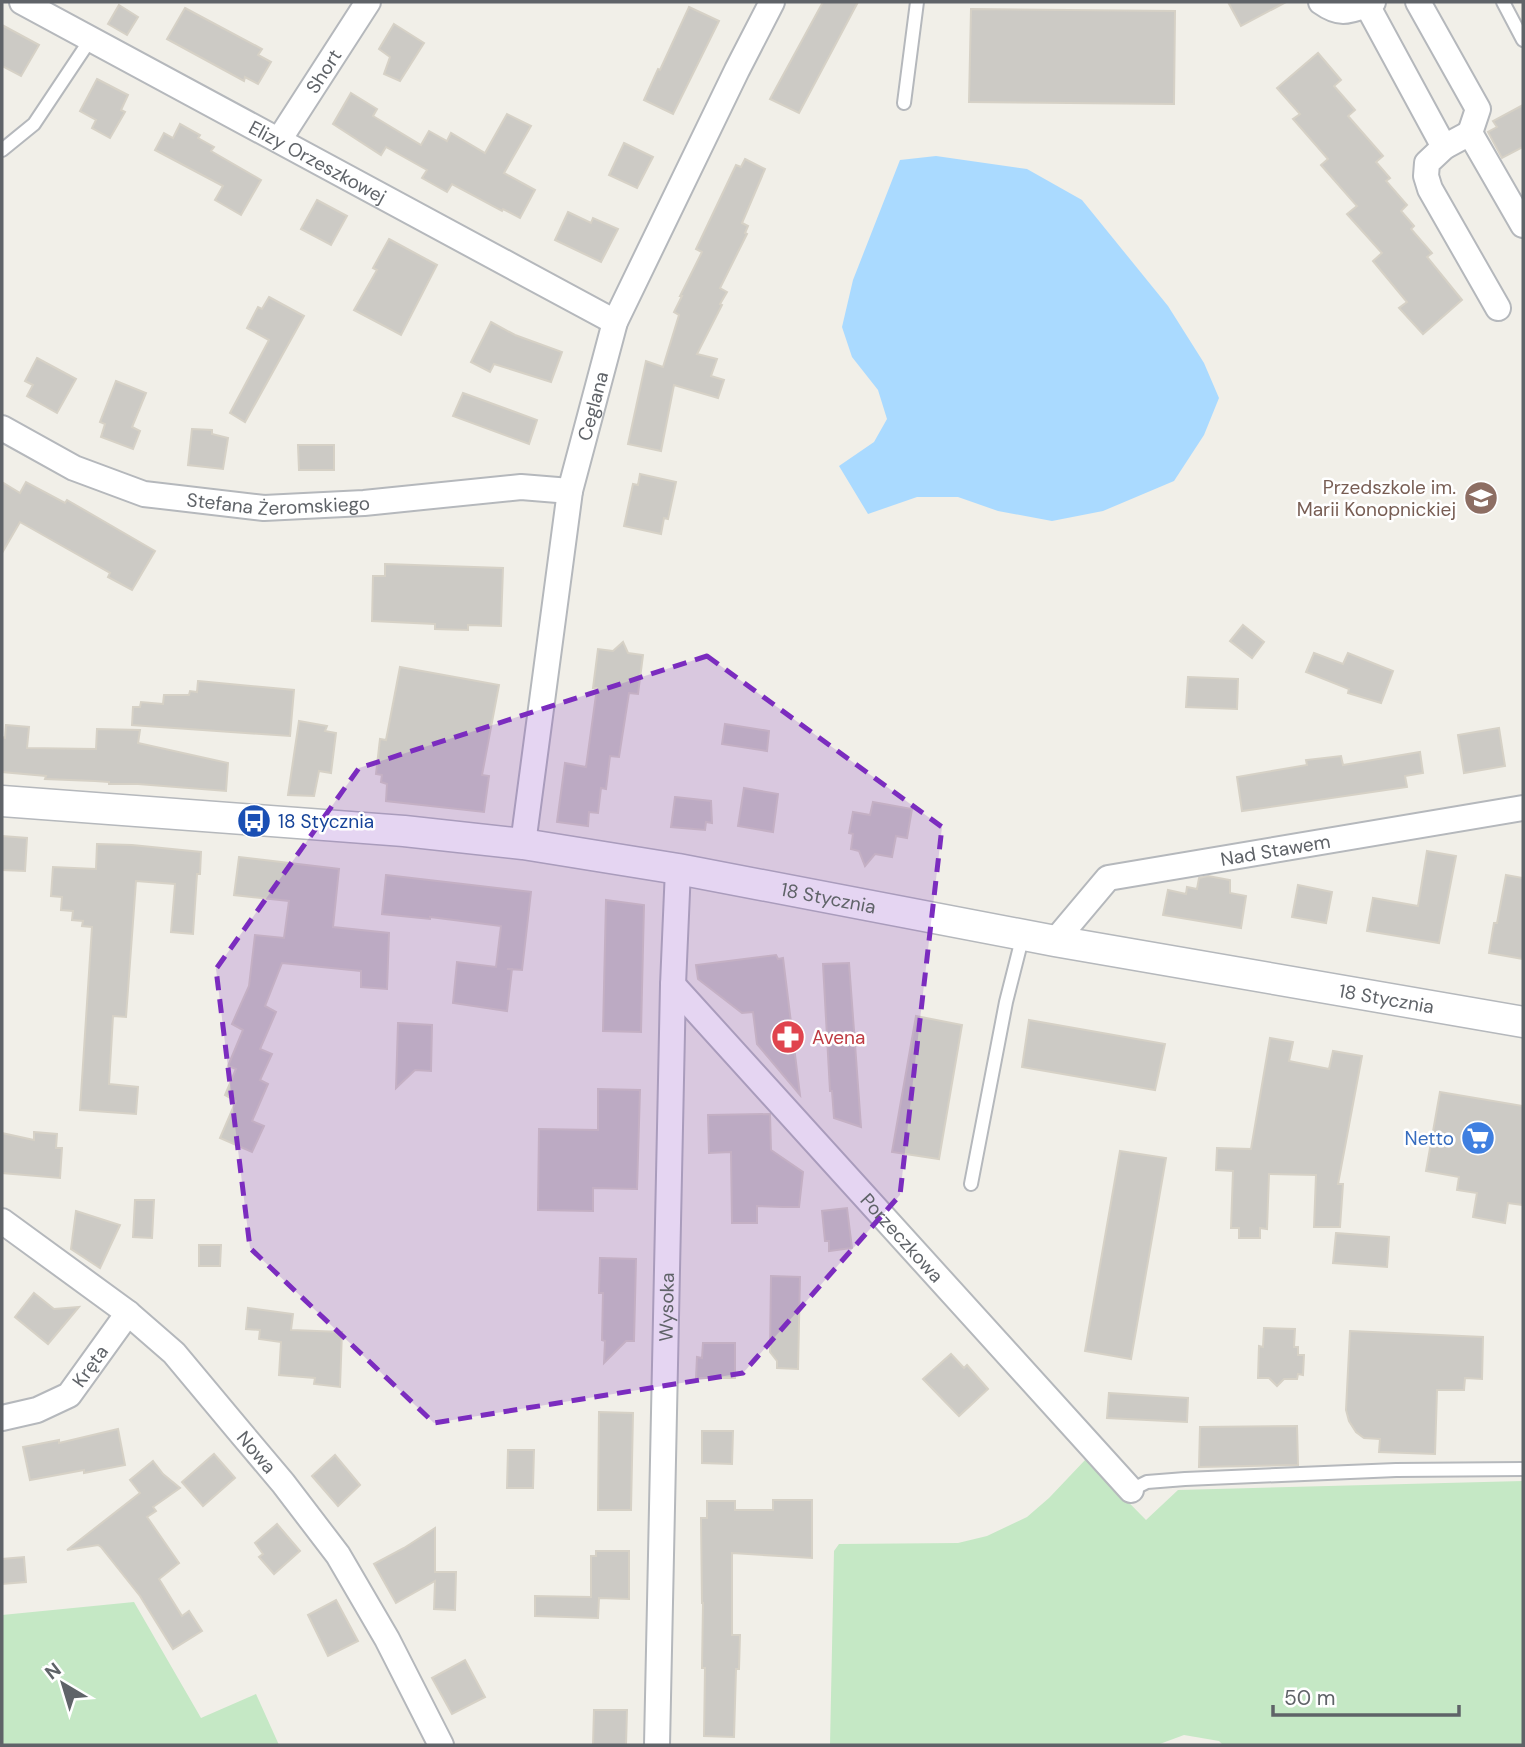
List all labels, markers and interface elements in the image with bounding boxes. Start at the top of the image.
street label: Short [300,44,347,98]
street label: Elizy Orzeszkowej [245,114,391,209]
street label: Ceglana [571,369,614,444]
place label: Przedszkole im. Marii Konopnickiej [1297,475,1456,522]
school or university icon: Przedszkole im. Marii Konopnickiej [1462,479,1500,517]
street label: Stefana Żeromskiego [185,487,371,521]
bus stop icon: 18 Stycznia [235,802,273,840]
place label: 18 Stycznia [278,809,374,834]
street label: Nad Stawem [1219,828,1332,871]
street label: 18 Stycznia [779,876,878,919]
street label: 18 Stycznia [1337,978,1436,1019]
pharmacy icon: Avena [769,1018,807,1056]
place label: Avena [812,1025,865,1050]
supermarket icon: Netto [1459,1119,1497,1157]
place label: Netto [1405,1126,1454,1151]
street label: Porzeczkowa [855,1188,949,1288]
street label: Wysoka [653,1272,679,1342]
street label: Kręta [66,1340,113,1392]
street label: Nowa [232,1425,282,1479]
north arrow [28,1649,98,1719]
text: N [40,1657,66,1685]
scale bar [1273,1674,1458,1718]
text: 50 m [1284,1684,1335,1712]

